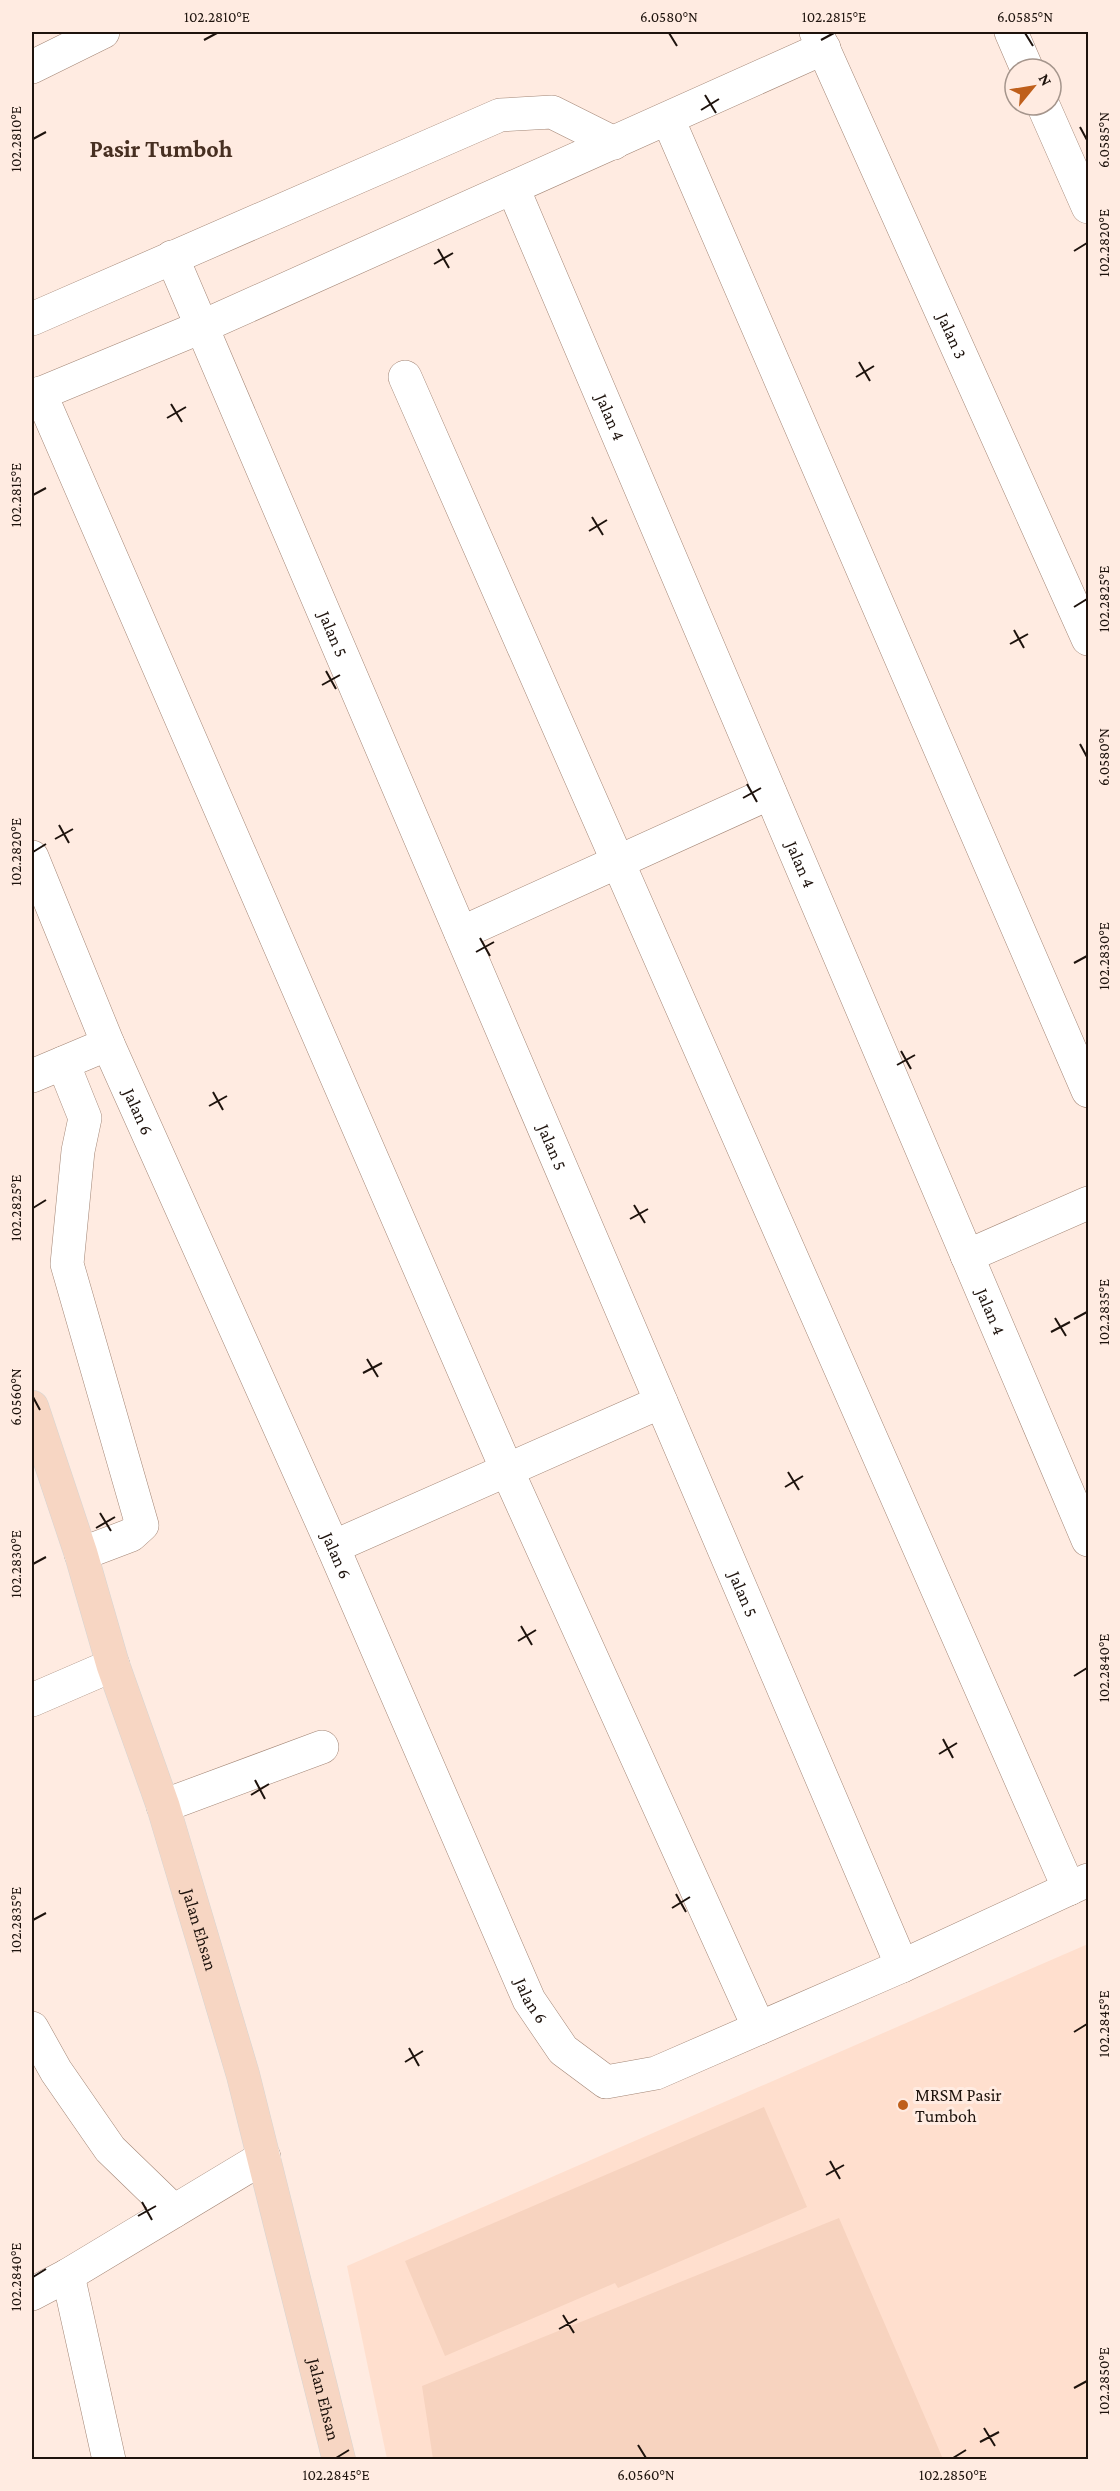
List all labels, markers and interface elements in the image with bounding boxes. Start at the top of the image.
text: 102.2810°E [184,9,250,25]
text: 6.0580°N [640,9,698,25]
text: 102.2815°E [802,9,866,25]
text: 6.0585°N [997,9,1053,25]
north arrow [1003,57,1063,117]
text: N [1035,71,1056,89]
text: 102.2810°E [8,106,24,172]
text: 6.0585°N [1096,112,1112,168]
district label: Pasir Tumboh [89,135,233,162]
text: 102.2820°E [1096,209,1112,277]
street label: Jalan 3 [932,308,971,362]
street label: Jalan 4 [591,389,629,444]
text: 102.2815°E [8,463,24,527]
text: 102.2825°E [1096,566,1112,632]
street label: Jalan 5 [314,606,352,660]
text: 6.0580°N [1096,728,1112,786]
text: 102.2820°E [8,818,24,886]
street label: Jalan 4 [781,836,819,891]
text: 102.2830°E [1096,922,1112,990]
street label: Jalan 6 [118,1083,157,1138]
street label: Jalan 5 [533,1119,571,1173]
text: 102.2825°E [8,1175,24,1241]
text: 102.2835°E [1096,1279,1112,1345]
street label: Jalan 4 [971,1283,1010,1338]
text: 6.0560°N [8,1368,24,1426]
street label: Jalan 6 [317,1527,356,1582]
text: 102.2830°E [8,1530,24,1598]
street label: Jalan 5 [724,1566,762,1620]
text: 102.2840°E [1096,1634,1112,1702]
street label: Jalan Ehsan [178,1884,221,1973]
text: 102.2835°E [8,1887,24,1953]
street label: Jalan 6 [510,1973,552,2027]
text: 102.2845°E [1096,1990,1112,2058]
place label: MRSM Pasir Tumboh [915,2085,1002,2126]
marker: MRSM Pasir Tumboh [896,2098,910,2112]
text: 102.2840°E [8,2243,24,2311]
text: 102.2850°E [1096,2347,1112,2415]
street label: Jalan Ehsan [303,2354,344,2443]
text: 102.2845°E [302,2467,370,2483]
text: 6.0560°N [617,2467,675,2483]
text: 102.2850°E [919,2467,987,2483]

